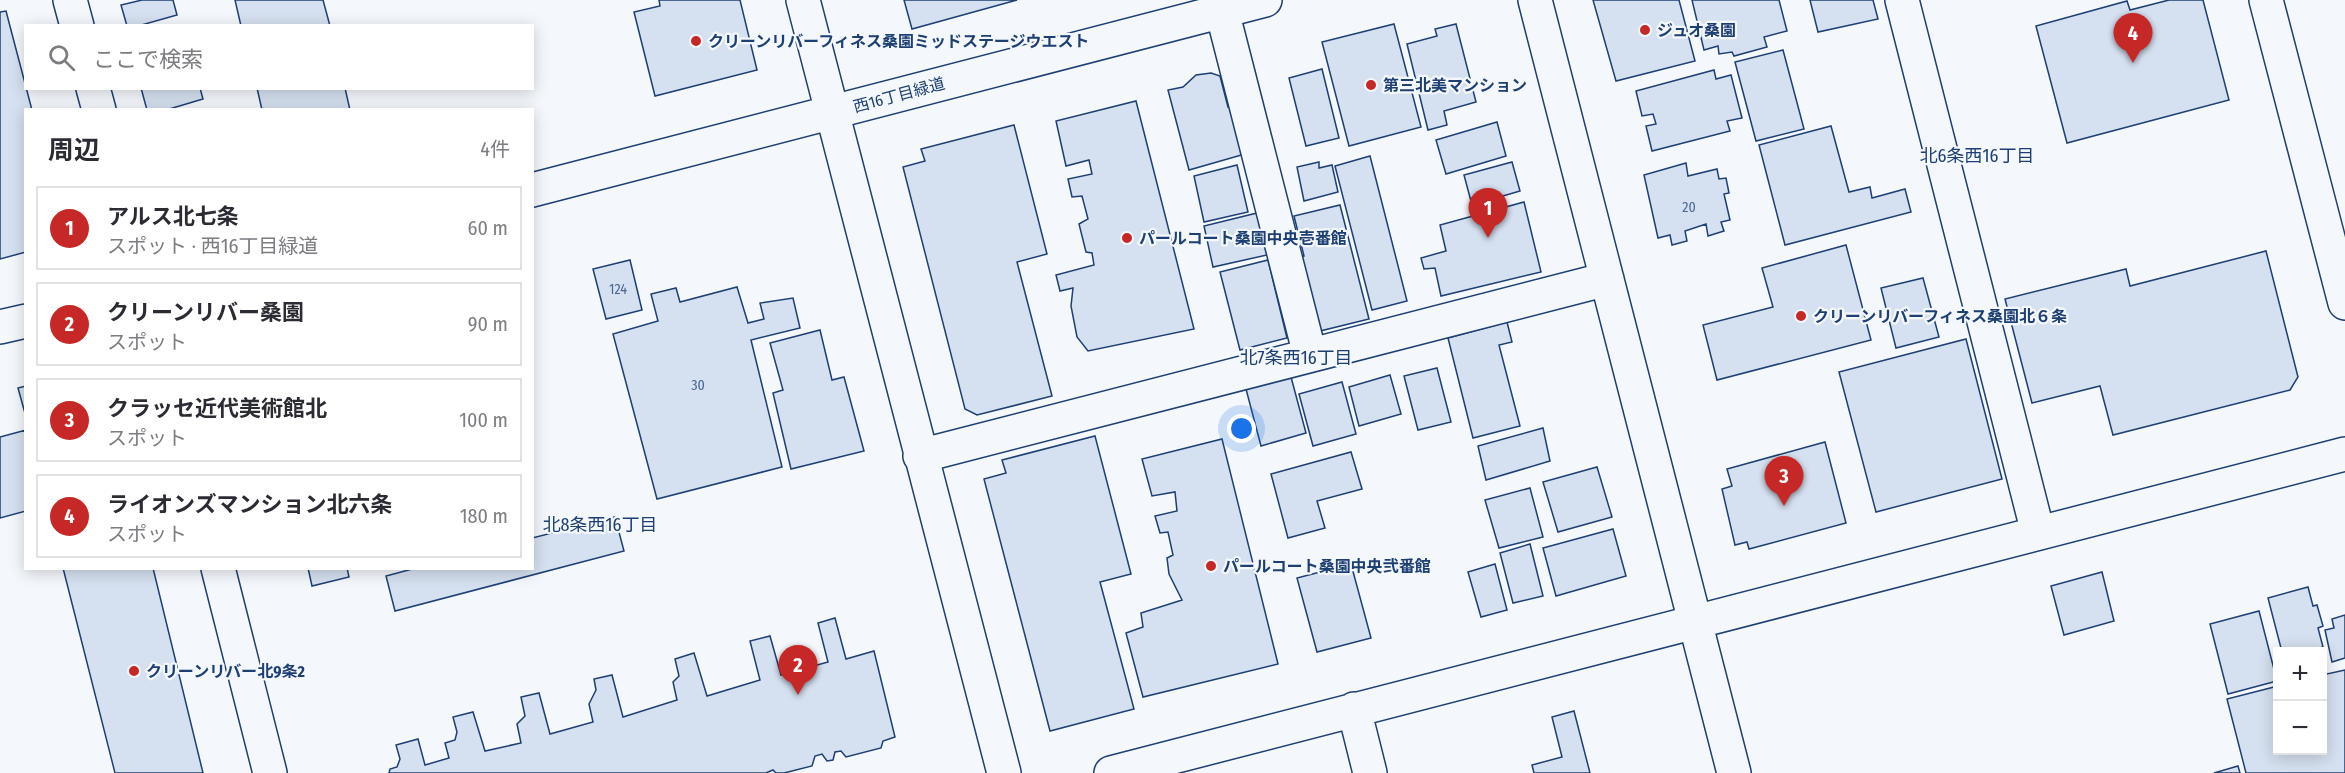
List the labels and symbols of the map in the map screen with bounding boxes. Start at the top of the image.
pin: 4 [2114,14,2152,63]
place label: ジュオ桑園 [1657,21,1736,40]
marker: ジュオ桑園 [1638,23,1652,37]
place label: クリーンリバーフィネス桑園ミッドステージウエスト [708,32,1090,51]
marker: クリーンリバーフィネス桑園ミッドステージウエスト [689,34,703,48]
street label: 西16丁目緑道 [851,74,947,116]
place label: 第三北美マンション [1383,76,1527,95]
marker: 第三北美マンション [1364,78,1378,92]
district label: 北6条西16丁目 [1920,145,2034,167]
pin: 1 [1468,188,1508,238]
house number: 20 [1682,199,1696,216]
place label: パールコート桑園中央壱番館 [1139,229,1347,248]
marker: パールコート桑園中央壱番館 [1120,231,1134,245]
house number: 124 [609,281,627,298]
place label: クリーンリバーフィネス桑園北６条 [1813,307,2067,326]
marker: クリーンリバーフィネス桑園北６条 [1794,309,1808,323]
district label: 北7条西16丁目 [1239,347,1353,369]
house number: 30 [691,377,705,394]
your location [1227,414,1256,443]
pin: 3 [1764,456,1804,506]
district label: 北8条西16丁目 [543,514,657,536]
place label: パールコート桑園中央弐番館 [1223,557,1431,576]
marker: パールコート桑園中央弐番館 [1204,559,1218,573]
pin: 2 [778,646,818,695]
place label: クリーンリバー北9条2 [146,662,305,681]
marker: クリーンリバー北9条2 [127,664,141,678]

